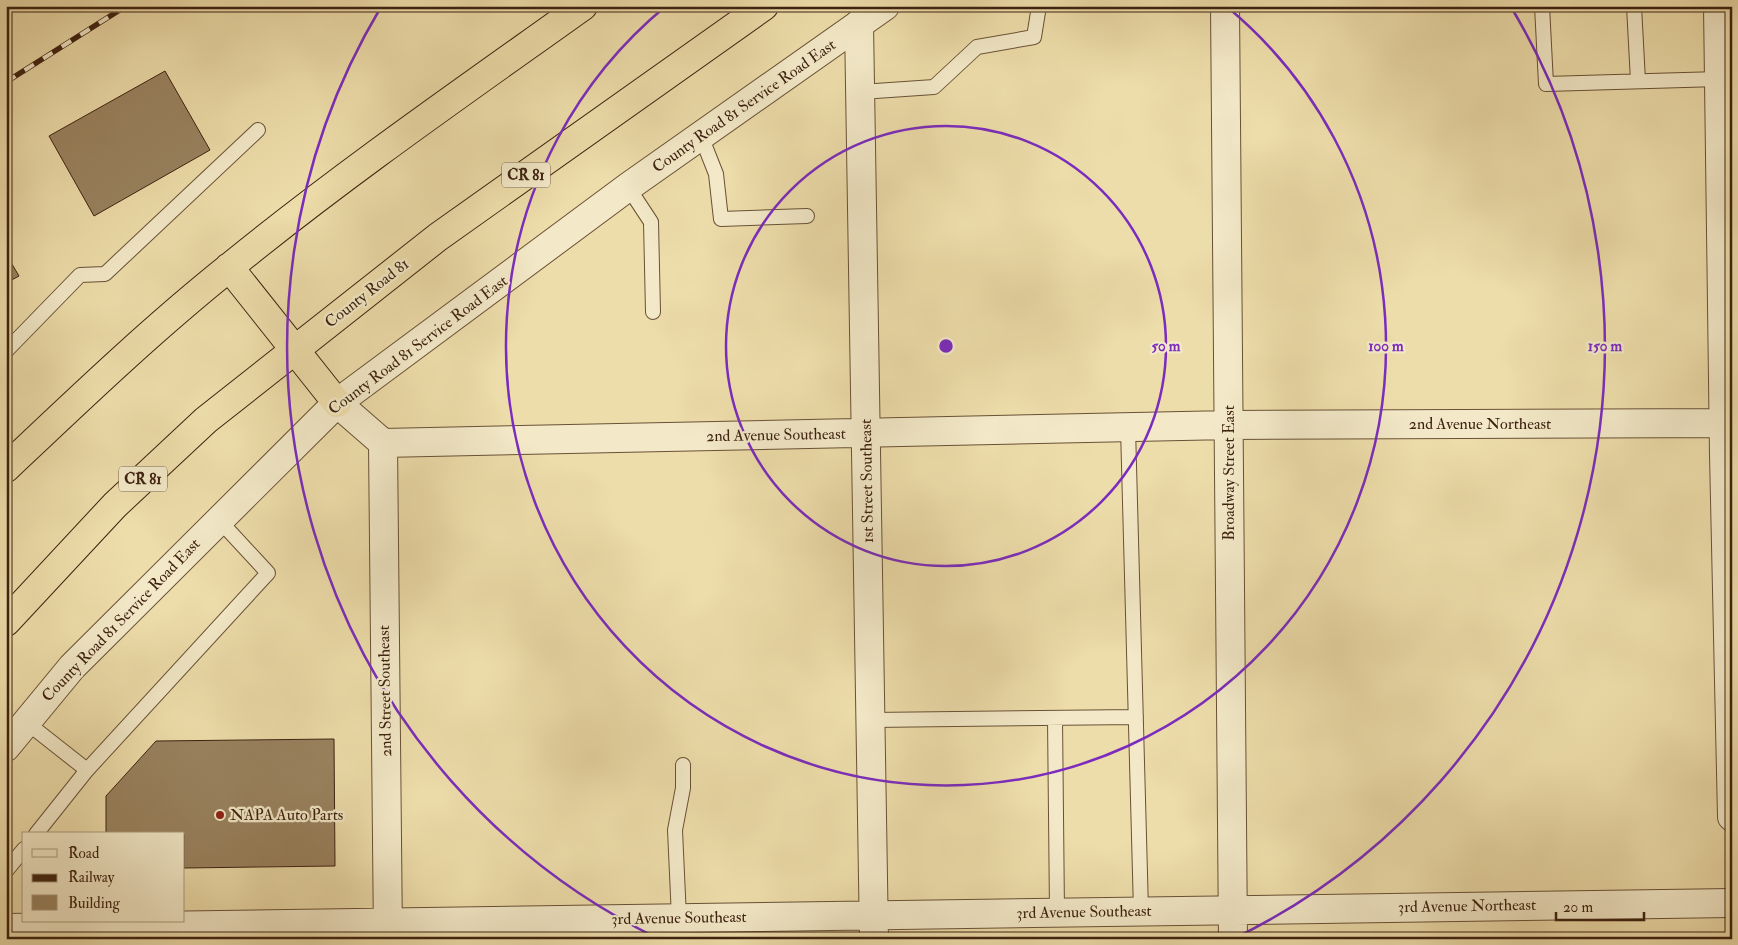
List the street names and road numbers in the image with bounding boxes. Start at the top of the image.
street label: County Road 81 Service Road East [648,35,840,177]
road number: CR 81 [502,162,550,188]
street label: County Road 81 [321,254,413,332]
street label: County Road 81 Service Road East [324,271,512,419]
street label: Broadway Street East [1219,405,1239,541]
street label: 2nd Avenue Northeast [1409,414,1551,434]
street label: 1st Street Southeast [856,419,878,543]
street label: 2nd Avenue Southeast [706,424,846,446]
road number: CR 81 [119,466,167,492]
street label: County Road 81 Service Road East [37,534,205,706]
street label: 2nd Street Southeast [374,625,396,757]
street label: 3rd Avenue Northeast [1398,895,1536,917]
street label: 3rd Avenue Southeast [1016,901,1152,923]
street label: 3rd Avenue Southeast [611,907,747,929]

